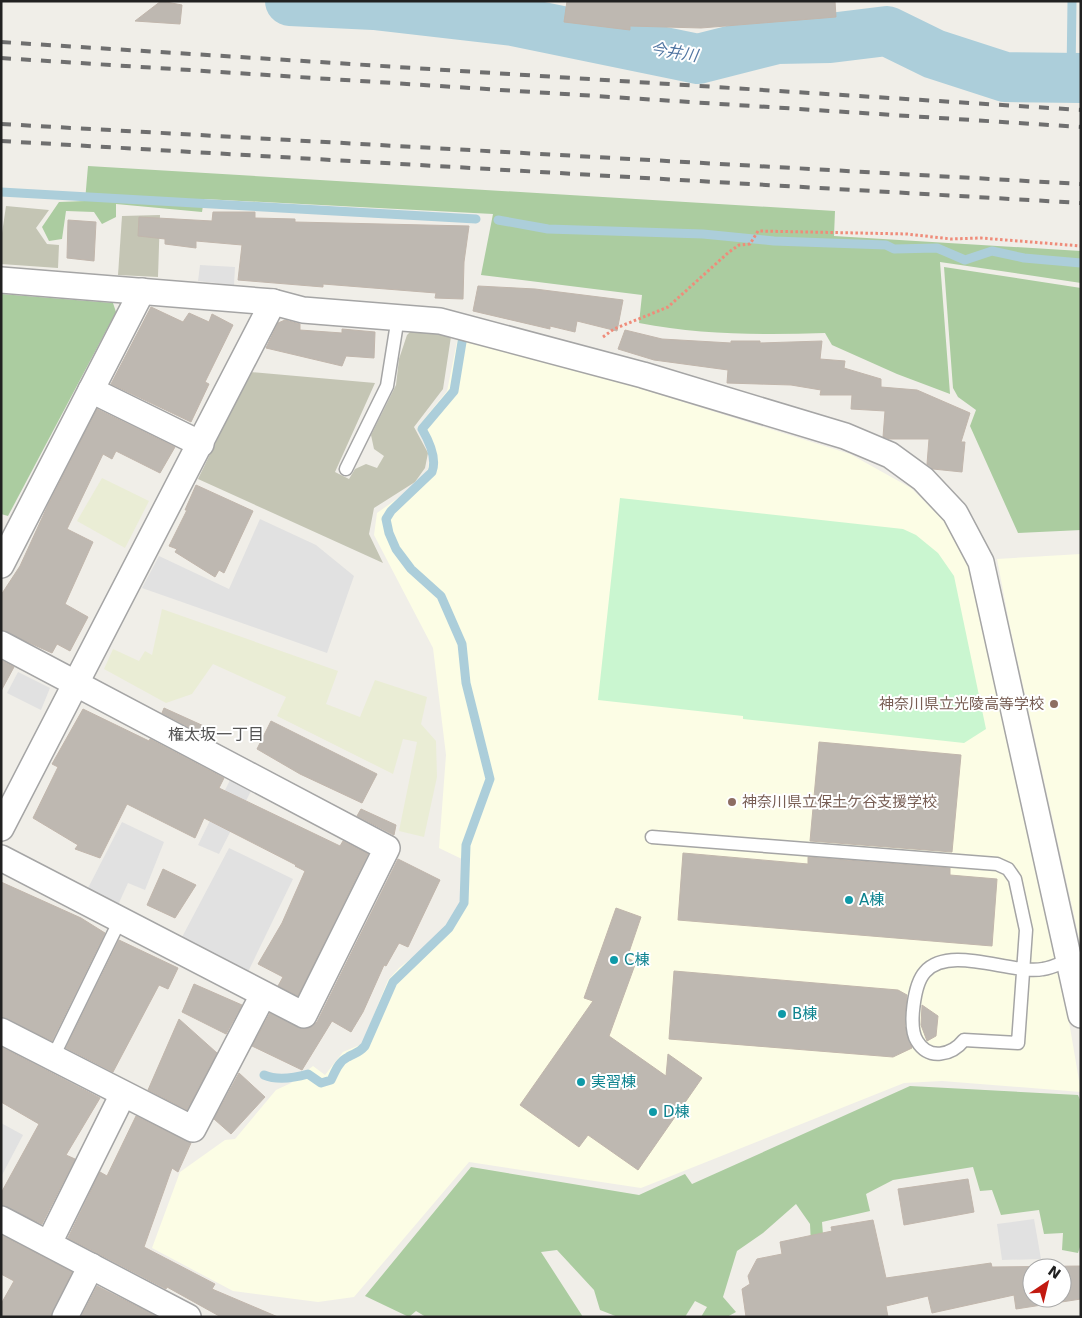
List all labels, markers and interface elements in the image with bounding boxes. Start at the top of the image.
water label: 今井川 [649,39,701,65]
place label: 神奈川県立光陵高等学校 [879,695,1044,713]
marker: 神奈川県立光陵高等学校 [1048,698,1060,710]
district label: 権太坂一丁目 [168,725,264,744]
place label: 神奈川県立保土ケ谷支援学校 [742,793,937,811]
marker: 神奈川県立保土ケ谷支援学校 [726,796,738,808]
place label: A棟 [859,891,884,909]
marker: A棟 [843,894,855,906]
place label: C棟 [624,951,649,969]
marker: C棟 [608,954,620,966]
place label: B棟 [792,1005,817,1023]
marker: B棟 [776,1008,788,1020]
place label: 実習棟 [591,1073,636,1091]
marker: 実習棟 [575,1076,587,1088]
place label: D棟 [663,1103,690,1121]
marker: D棟 [647,1106,659,1118]
north arrow [1022,1258,1072,1308]
text: N [1045,1262,1064,1282]

